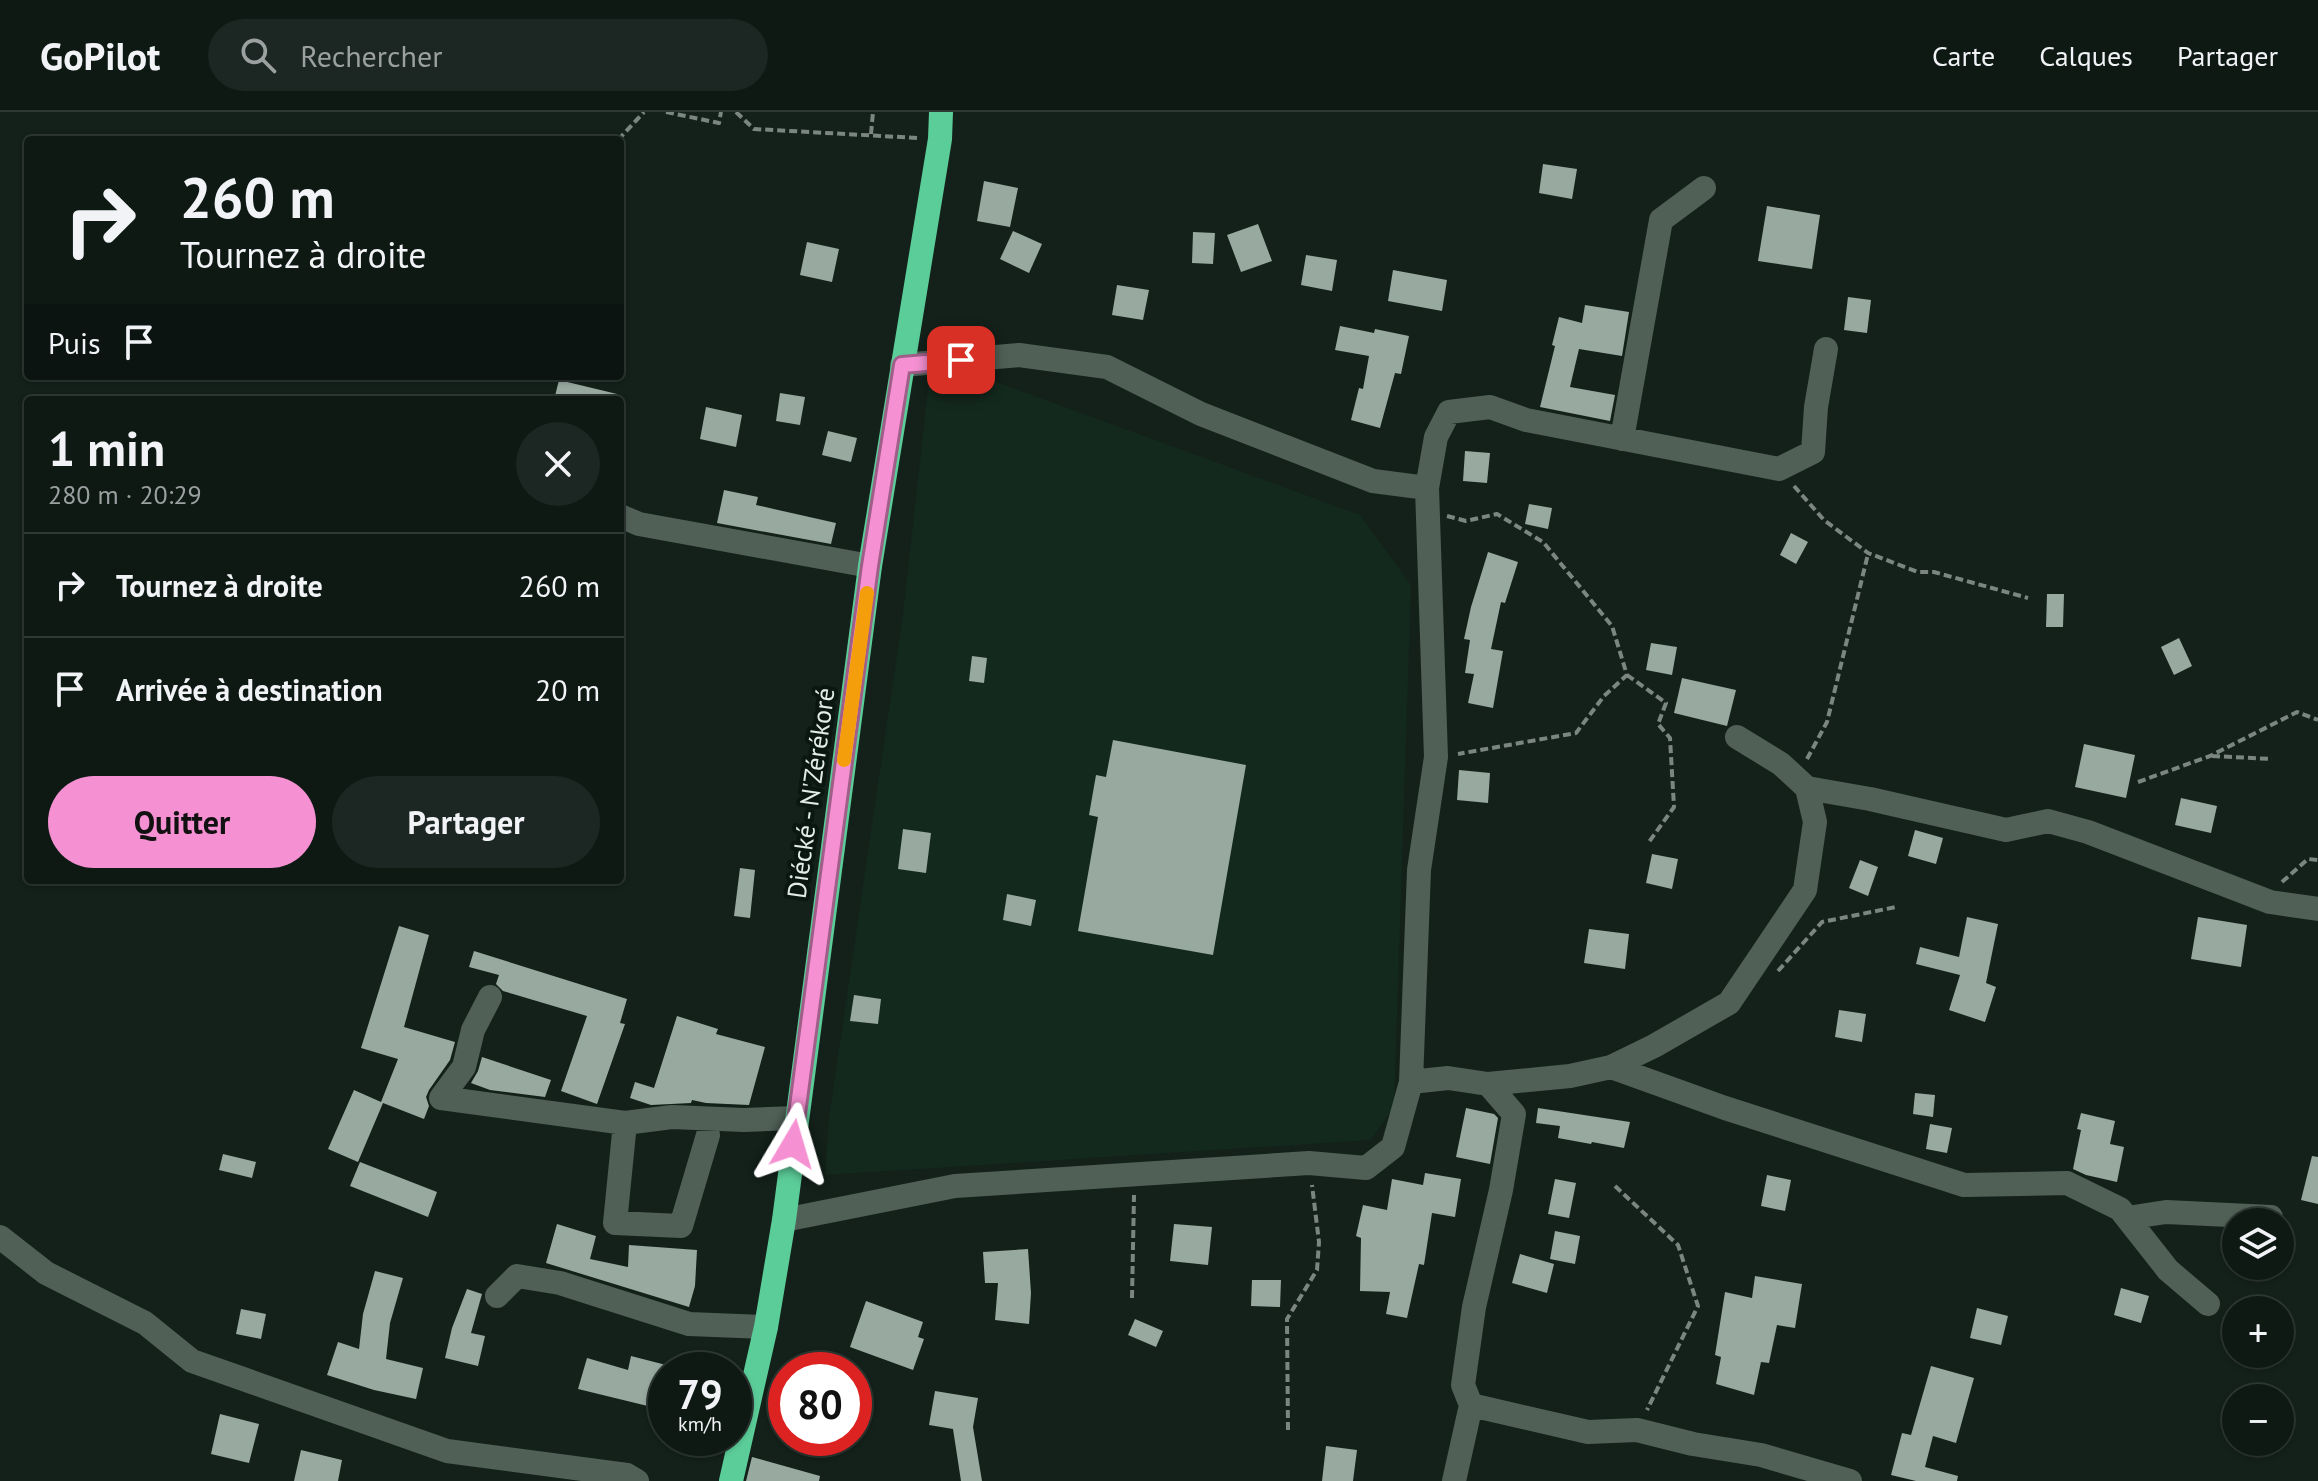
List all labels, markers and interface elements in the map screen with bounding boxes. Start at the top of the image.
search box [208,19,768,91]
text: GoPilot [40,31,160,80]
icon: search [236,33,280,77]
text: Rechercher [300,36,442,75]
text: Carte [1932,37,1995,74]
text: Calques [2039,37,2133,74]
text: Partager [2177,37,2278,74]
text: 260 m [180,161,335,233]
icon: right [48,168,152,272]
text: Tournez à droite [180,231,427,278]
icon: arrive [117,320,161,364]
text: Puis [48,323,101,362]
pin [927,326,995,394]
icon: arrive [939,338,983,382]
text: 1 min [48,417,165,479]
button: close [516,422,600,506]
text: 280 m · 20:29 [48,478,202,511]
icon: right [48,563,92,607]
text: Tournez à droite [116,566,323,605]
text: 260 m [519,566,600,605]
icon: arrive [48,667,92,711]
text: Arrivée à destination [116,670,383,709]
text: 20 m [535,670,600,709]
street label: Diécké - N'Zérékoré [779,685,842,900]
button: Quitter [48,776,316,868]
button: Partager [332,776,600,868]
position arrow [751,1102,835,1186]
map controls [2222,1208,2294,1456]
button: layers [2222,1208,2294,1280]
button: + [2222,1296,2294,1368]
speed limit sign: 80 [768,1352,872,1456]
text: 79 [677,1368,723,1420]
button: − [2222,1384,2294,1456]
text: km/h [678,1411,722,1437]

